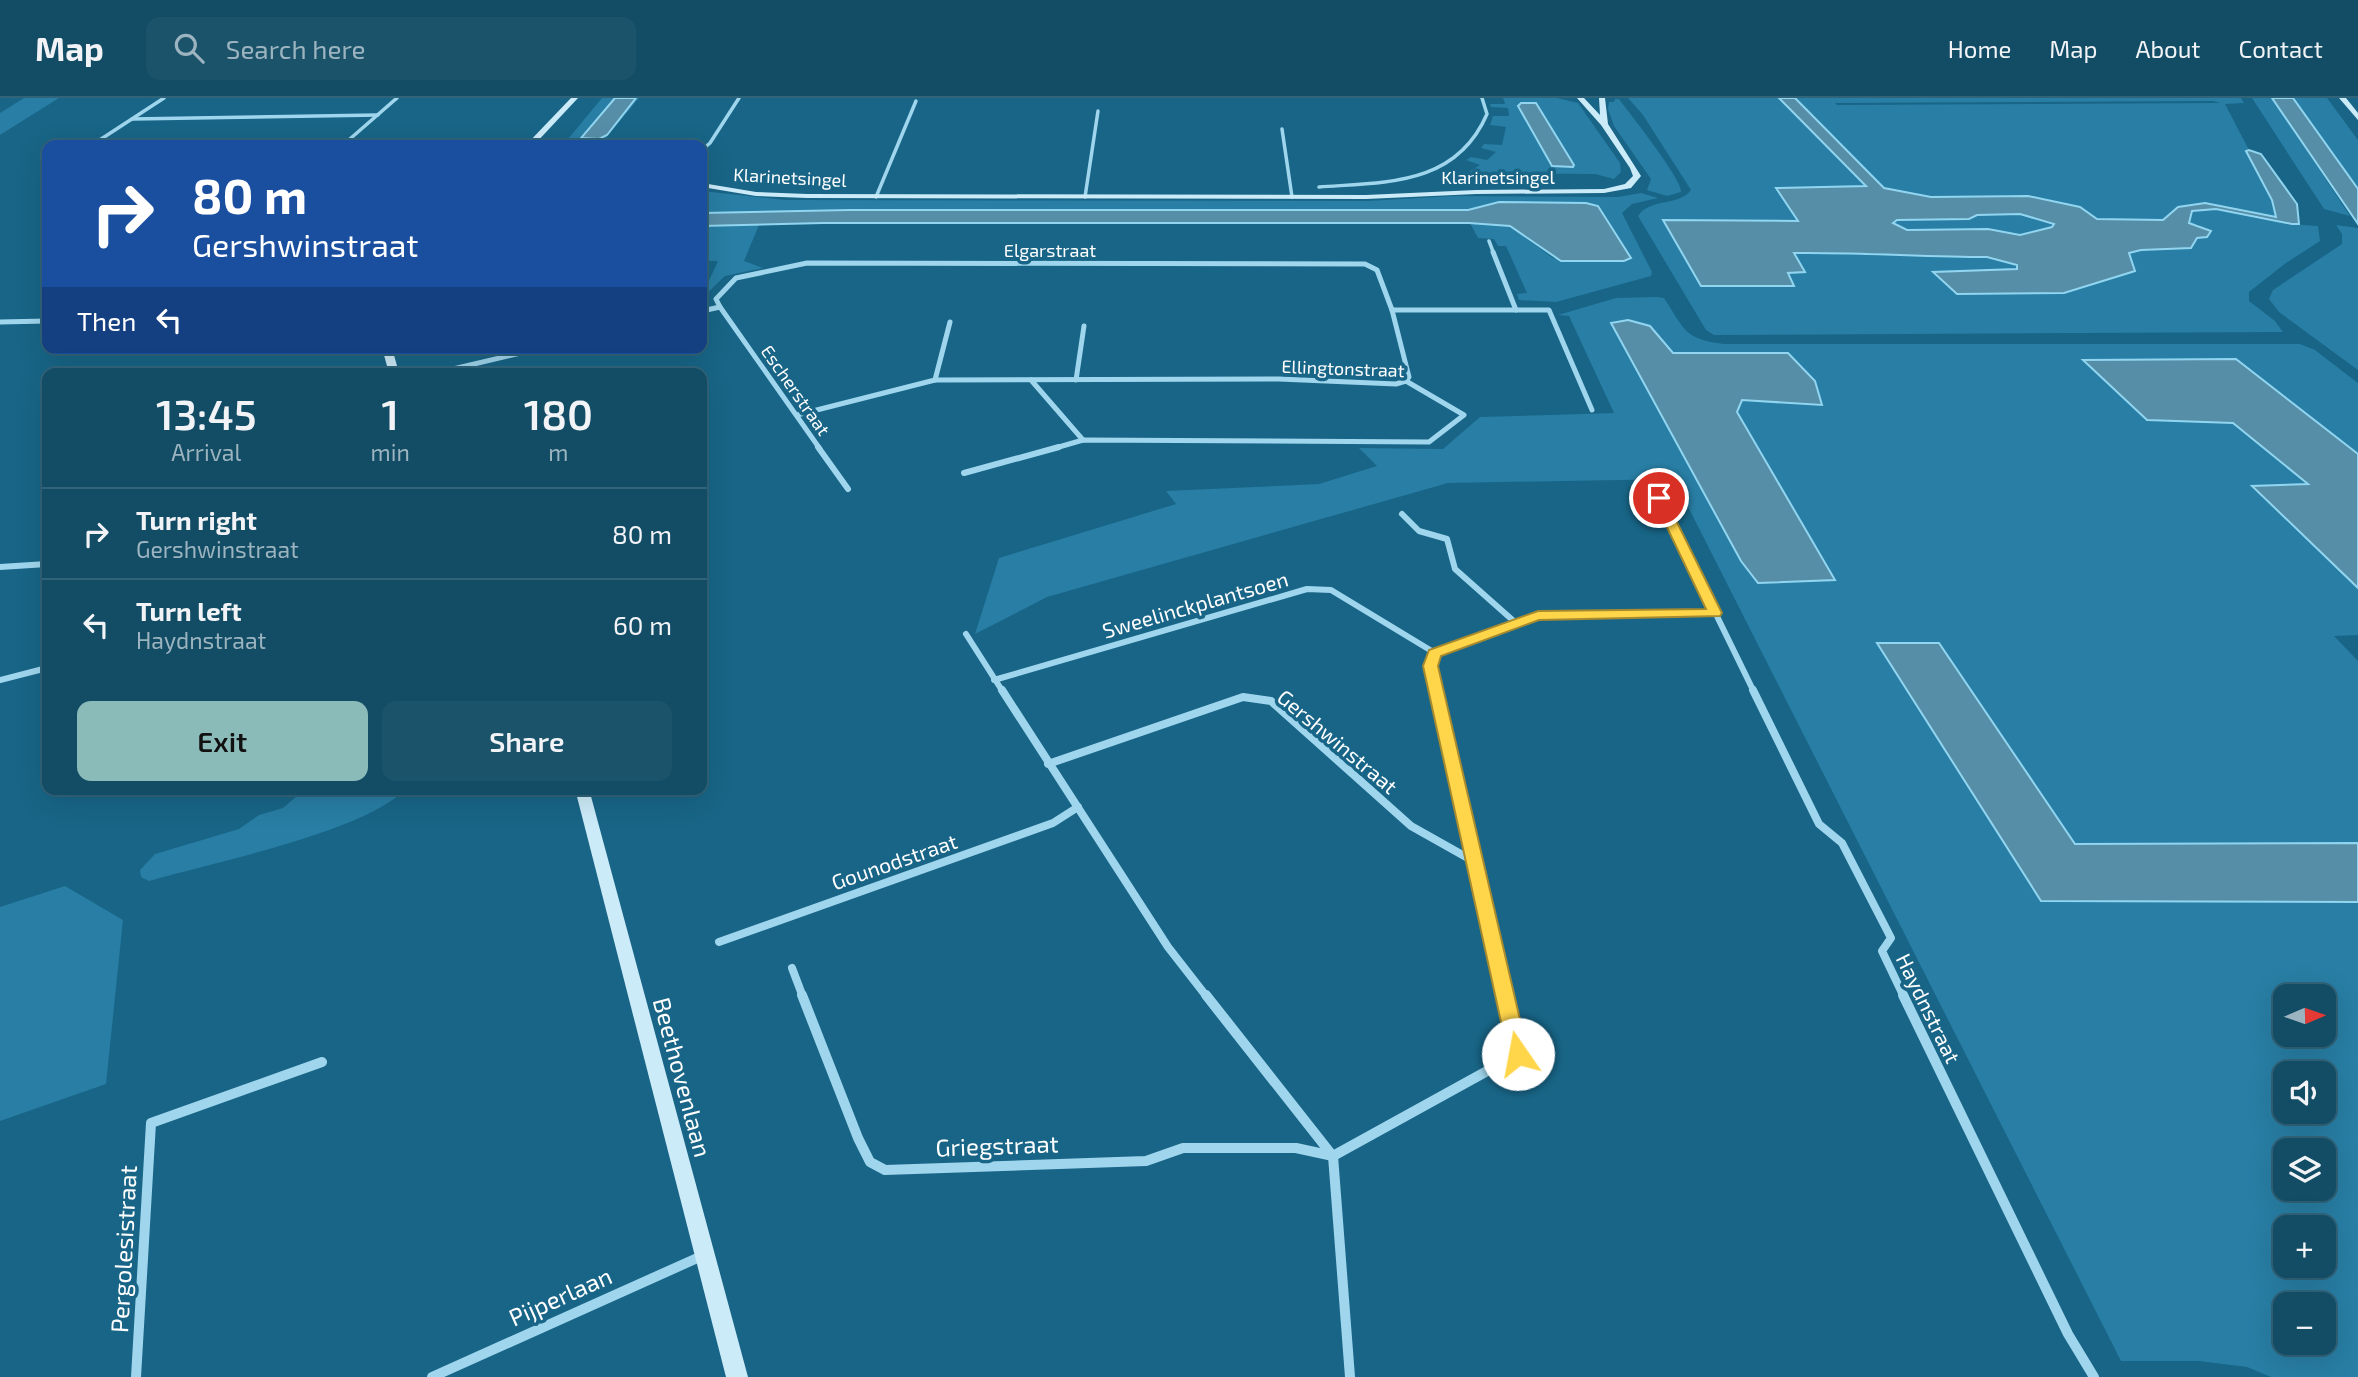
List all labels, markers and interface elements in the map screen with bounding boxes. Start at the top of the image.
search box [146,17,636,80]
text: Map [35,28,104,68]
icon: search [170,29,208,67]
text: Search here [226,33,365,64]
text: Home [1948,34,2011,63]
text: Map [2049,34,2097,63]
text: About [2135,34,2201,63]
text: Contact [2239,34,2323,63]
street label: Klarinetsingel [733,163,848,191]
text: 80 m [192,165,307,224]
street label: Klarinetsingel [1441,166,1555,188]
icon: right [77,168,168,259]
text: Gershwinstraat [192,225,418,263]
street label: Elgarstraat [1004,239,1096,261]
icon: left [150,301,188,339]
text: Then [77,305,136,336]
street label: Escherstraat [757,341,835,440]
street label: Ellingtonstraat [1281,355,1405,381]
text: 13:45 [156,388,257,438]
text: 1 [381,388,399,438]
text: 180 [524,388,593,438]
text: Arrival [171,438,241,466]
text: min [371,438,410,466]
text: m [548,438,568,466]
pin [1629,468,1689,528]
icon: arrive [1640,479,1678,517]
text: Turn right [136,504,257,535]
icon: right [77,515,115,553]
text: 80 m [612,518,672,549]
text: Gershwinstraat [136,535,299,563]
street label: Sweelinckplantsoen [1099,565,1291,643]
text: Turn left [136,595,242,626]
icon: left [77,606,115,644]
text: 60 m [613,609,672,640]
text: Haydnstraat [136,626,266,654]
street label: Gershwinstraat [1273,684,1403,798]
button: Exit [77,701,368,781]
button: Share [382,701,672,781]
street label: Gounodstraat [828,828,960,894]
street label: Haydnstraat [1892,949,1966,1067]
north arrow [2273,984,2336,1046]
map controls [2273,984,2336,1355]
street label: Beethovenlaan [648,994,718,1160]
position arrow [1481,1017,1555,1091]
button: sound [2273,1061,2336,1124]
street label: Griegstraat [935,1128,1059,1162]
button: layers [2273,1138,2336,1201]
street label: Pergolesistraat [104,1164,142,1334]
button: + [2273,1215,2336,1278]
street label: Pijperlaan [504,1260,616,1332]
button: − [2273,1292,2336,1355]

